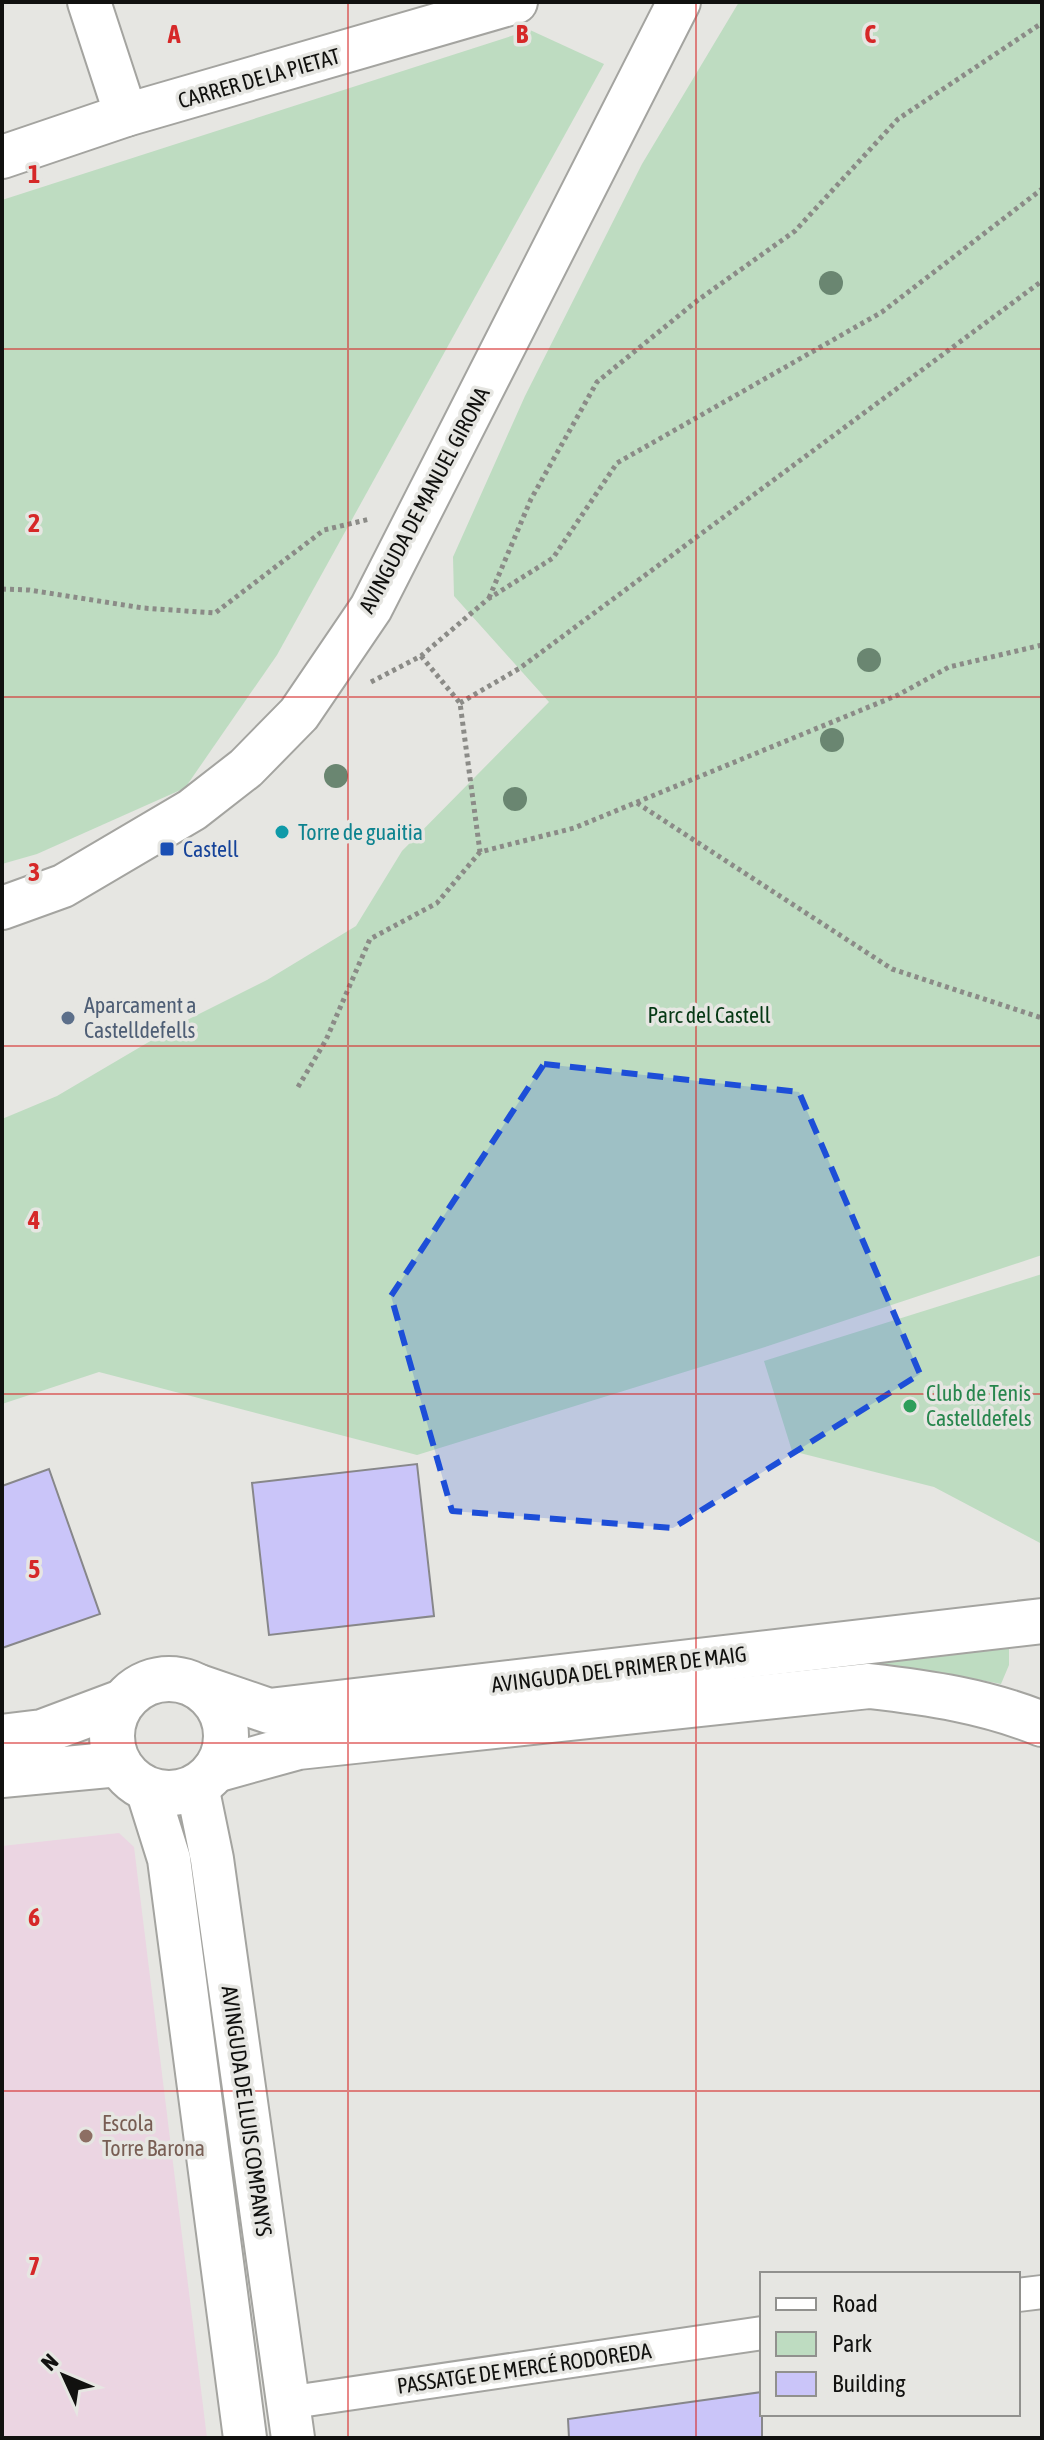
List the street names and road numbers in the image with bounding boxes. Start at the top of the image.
street label: CARRER DE LA PIETAT [175,42,343,114]
street label: AVINGUDA DE MANUEL GIRONA [353,382,495,617]
street label: AVINGUDA DEL PRIMER DE MAIG [490,1640,748,1698]
street label: AVINGUDA DE LLUIS COMPANYS [217,1984,277,2238]
street label: PASSATGE DE MERCÉ RODOREDA [395,2337,653,2399]

